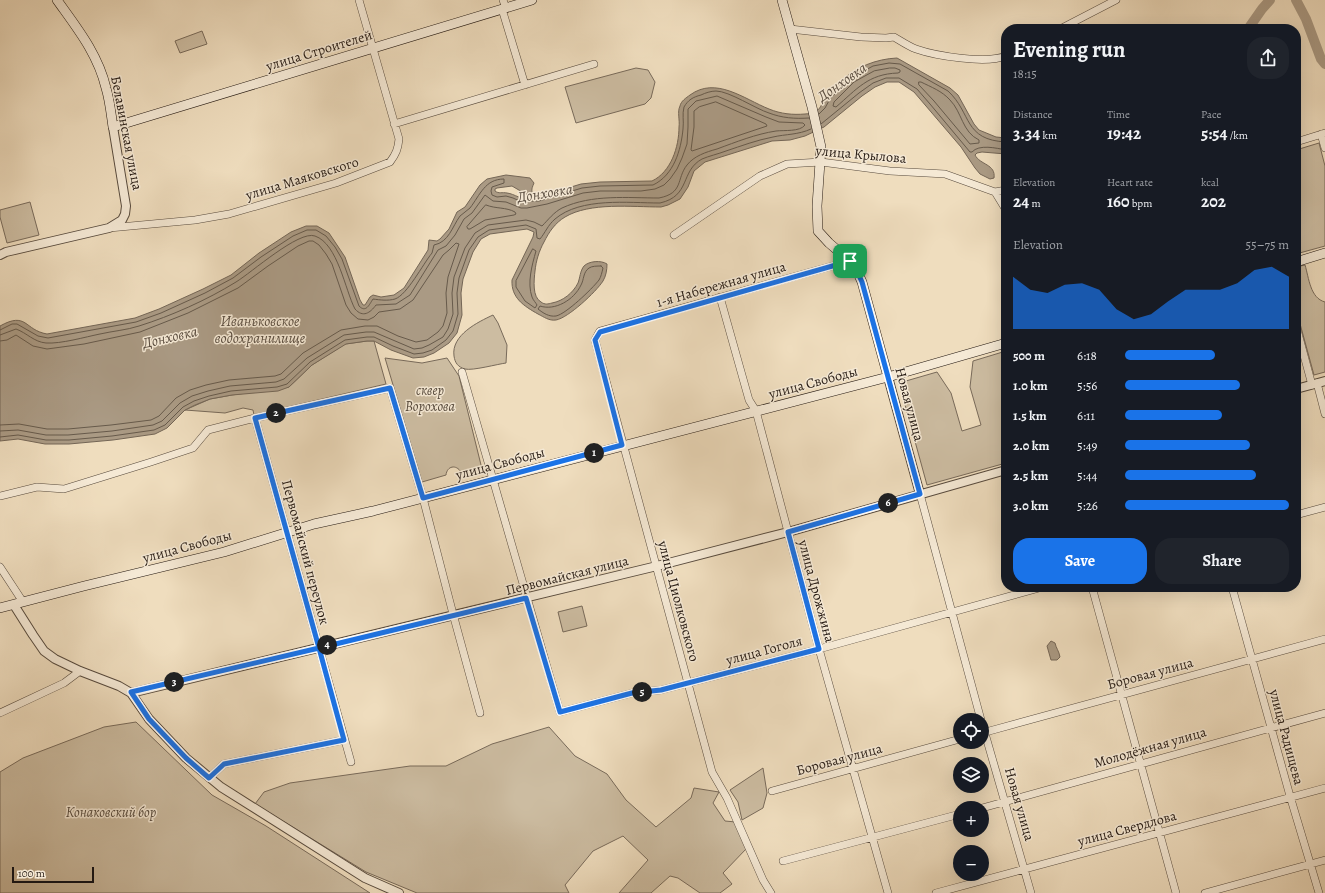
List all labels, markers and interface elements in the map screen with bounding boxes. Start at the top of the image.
street label: улица Строителей [263,25,375,76]
text: Evening run [1013,35,1125,65]
button: share [1247,37,1289,79]
water label: Донховка [813,58,871,107]
text: 18:15 [1013,65,1037,82]
street label: Белавинская улица [106,74,147,192]
text: Distance [1013,107,1052,122]
text: Time [1107,107,1130,122]
text: Pace [1201,107,1221,122]
text: 3.34 [1013,122,1040,145]
text: 19:42 [1107,122,1141,145]
text: 5:54 [1201,122,1228,145]
text: km [1040,128,1057,143]
text: /km [1228,128,1248,143]
street label: улица Крылова [814,141,908,168]
street label: улица Маяковского [242,152,361,205]
text: Elevation [1013,175,1055,190]
text: Heart rate [1107,175,1153,190]
text: kcal [1201,175,1219,190]
water label: Донховка [515,179,574,207]
text: 24 [1013,190,1029,213]
text: 160 [1107,190,1130,213]
text: 202 [1201,190,1226,213]
text: m [1029,196,1041,211]
text: bpm [1130,196,1152,211]
text: Elevation [1013,236,1063,253]
text: 55–75 m [1245,236,1289,253]
pin [833,244,867,278]
icon: arrive [839,250,861,272]
street label: 1-я Набережная улица [654,257,789,312]
water label: Иваньковское водохранилище [215,311,306,348]
water label: Донховка [140,321,199,353]
text: 500 m [1013,347,1045,364]
text: 6:18 [1077,347,1097,364]
street label: улица Свободы [766,361,860,404]
street label: Новая улица [891,365,929,444]
text: 1.0 km [1013,377,1048,394]
text: 5:56 [1077,377,1097,394]
park label: сквер Ворохова [405,381,456,416]
pin: 2 [266,403,286,423]
text: 2 [273,405,279,420]
text: 1.5 km [1013,407,1047,424]
text: 6:11 [1077,407,1095,424]
text: 2.0 km [1013,437,1049,454]
text: 5:49 [1077,437,1098,454]
street label: улица Свободы [453,442,547,485]
pin: 1 [584,443,604,463]
text: 1 [592,445,596,460]
text: 2.5 km [1013,467,1048,484]
text: 5:44 [1077,467,1097,484]
street label: Первомайский переулок [277,478,334,627]
pin: 6 [878,493,898,513]
text: 6 [885,495,891,510]
text: 3.0 km [1013,497,1049,514]
text: 5:26 [1077,497,1098,514]
street label: улица Свободы [140,525,234,568]
street label: улица Дрожжина [793,537,839,645]
street label: улица Циолковского [653,538,704,664]
button: Save [1013,538,1147,584]
button: Share [1155,538,1289,584]
street label: Первомайская улица [504,551,631,600]
street label: улица Гоголя [723,631,805,670]
pin: 4 [317,635,337,655]
text: 4 [324,637,330,652]
street label: Боровая улица [1105,653,1196,694]
pin: 3 [164,672,184,692]
text: 3 [172,674,176,689]
pin: 5 [632,682,652,702]
text: 5 [640,684,644,699]
street label: улица Радищева [1264,686,1309,788]
map controls [953,713,989,881]
button: locate [953,713,989,749]
street label: Молодёжная улица [1092,722,1209,773]
street label: Боровая улица [794,739,885,780]
button: layers [953,757,989,793]
street label: Новая улица [1000,765,1039,844]
button: + [953,801,989,837]
park label: Конаковский бор [66,803,157,822]
street label: улица Свердлова [1075,806,1179,851]
button: − [953,845,989,881]
scale bar [12,865,94,884]
text: 100 m [18,866,45,881]

